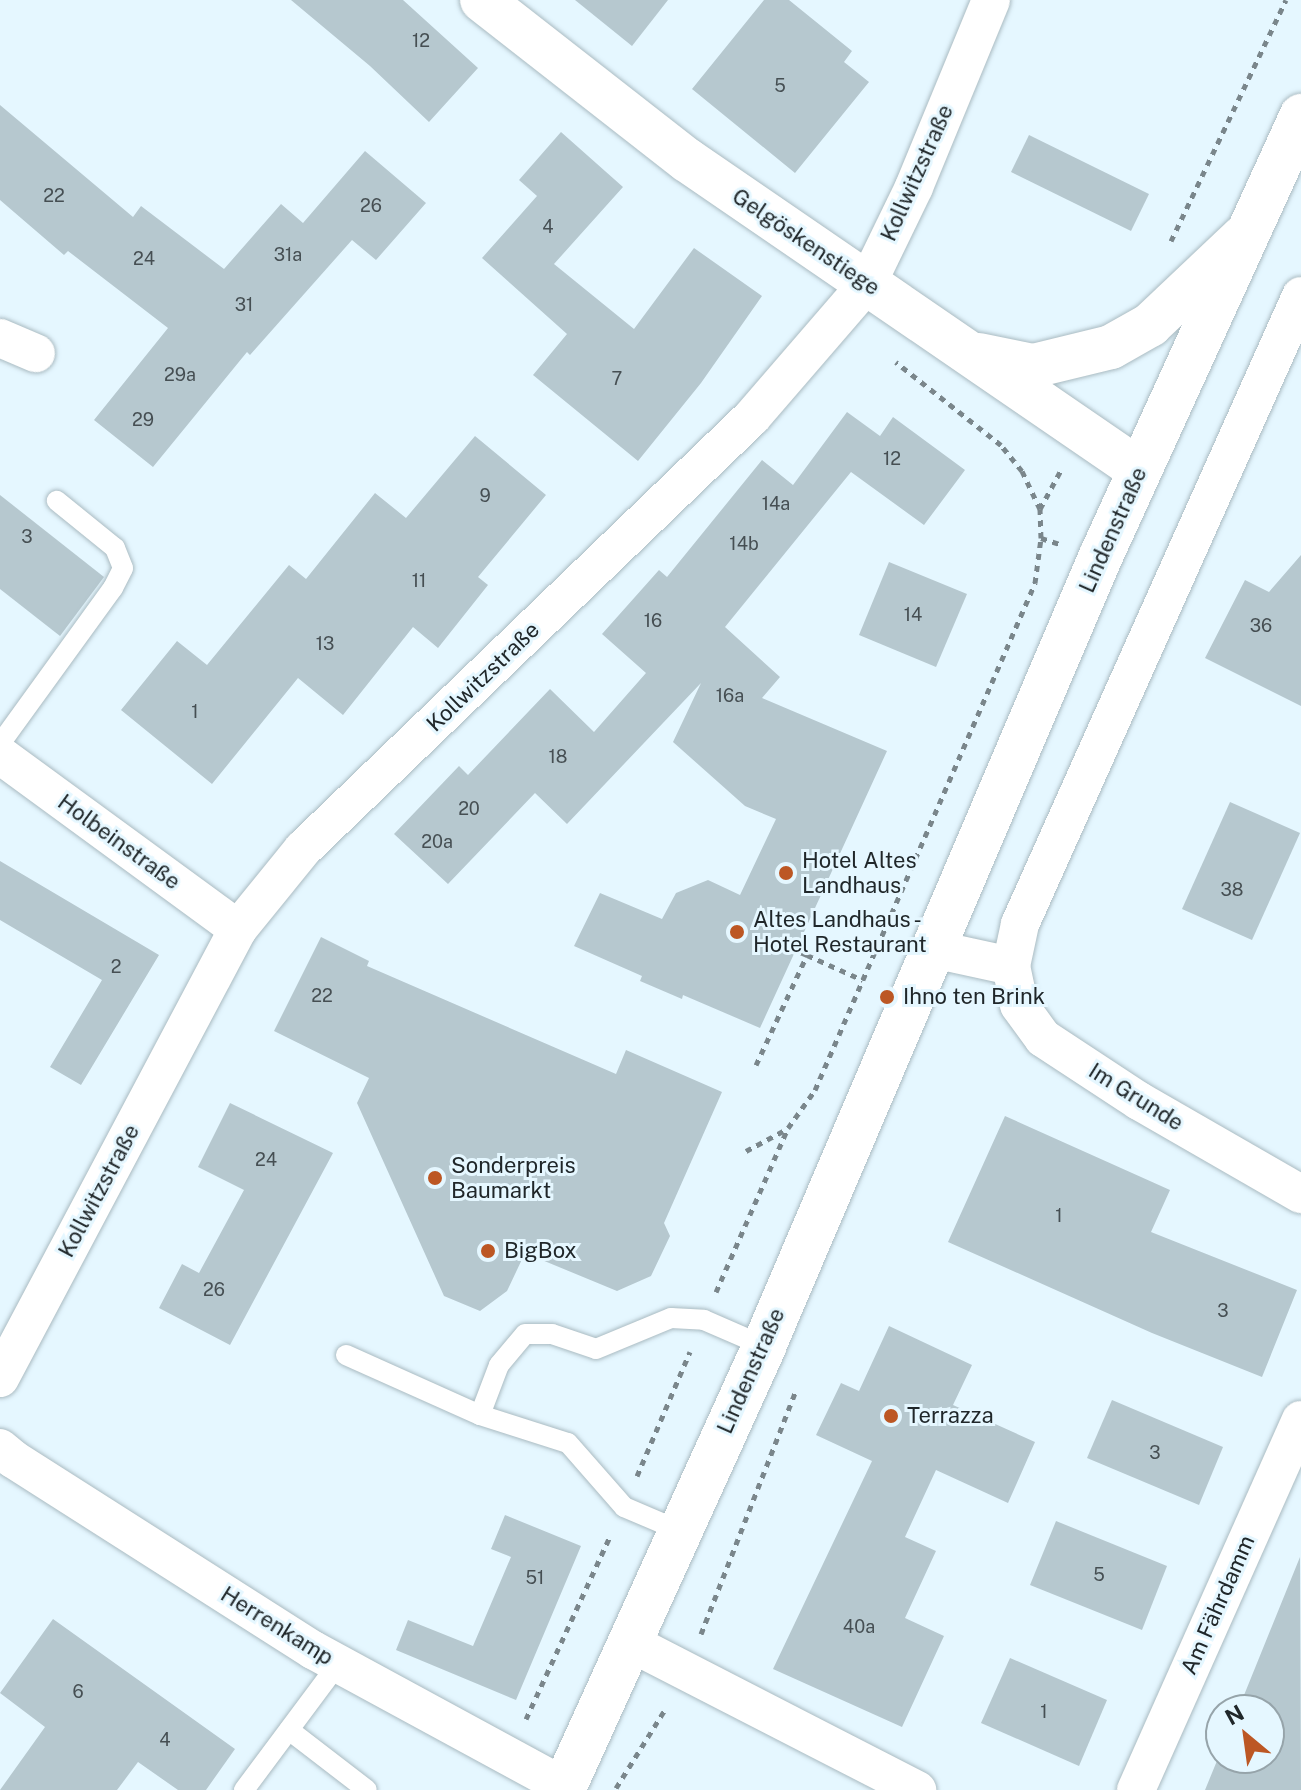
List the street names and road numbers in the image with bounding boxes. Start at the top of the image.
street label: Kollwitzstraße [875,101,959,245]
street label: Gelgöskenstiege [727,183,885,301]
street label: Lindenstraße [1074,463,1152,597]
street label: Kollwitzstraße [421,617,545,737]
street label: Holbeinstraße [53,789,185,895]
street label: Im Grunde [1084,1058,1188,1136]
street label: Kollwitzstraße [53,1120,145,1262]
street label: Lindenstraße [712,1304,790,1438]
street label: Am Fährdamm [1176,1531,1260,1679]
street label: Herrenkamp [216,1581,338,1671]

